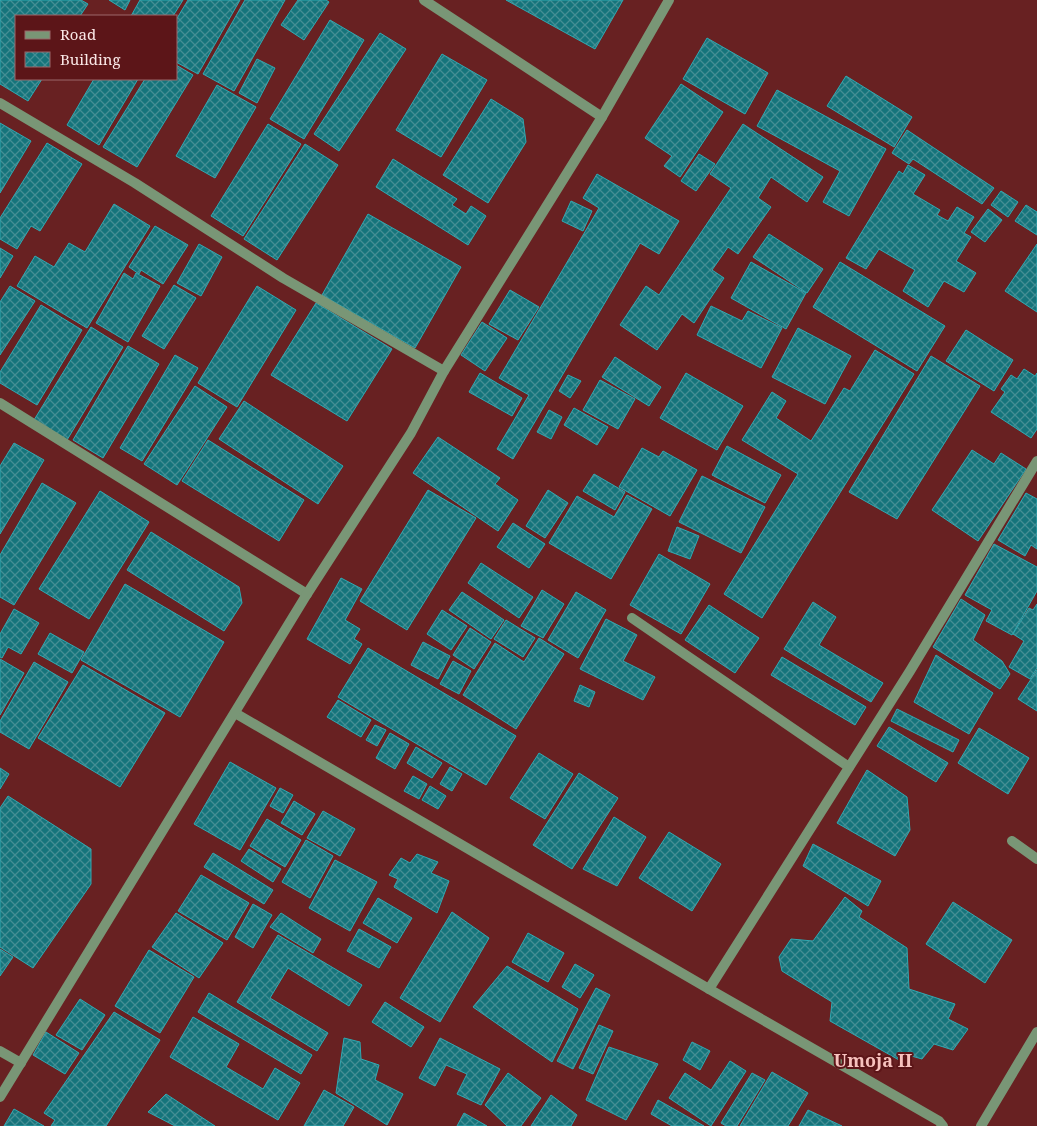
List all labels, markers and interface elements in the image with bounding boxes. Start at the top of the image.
legend [15,15,178,80]
text: Road [60,24,96,44]
text: Building [60,49,121,69]
district label: Umoja II [834,1048,912,1072]

